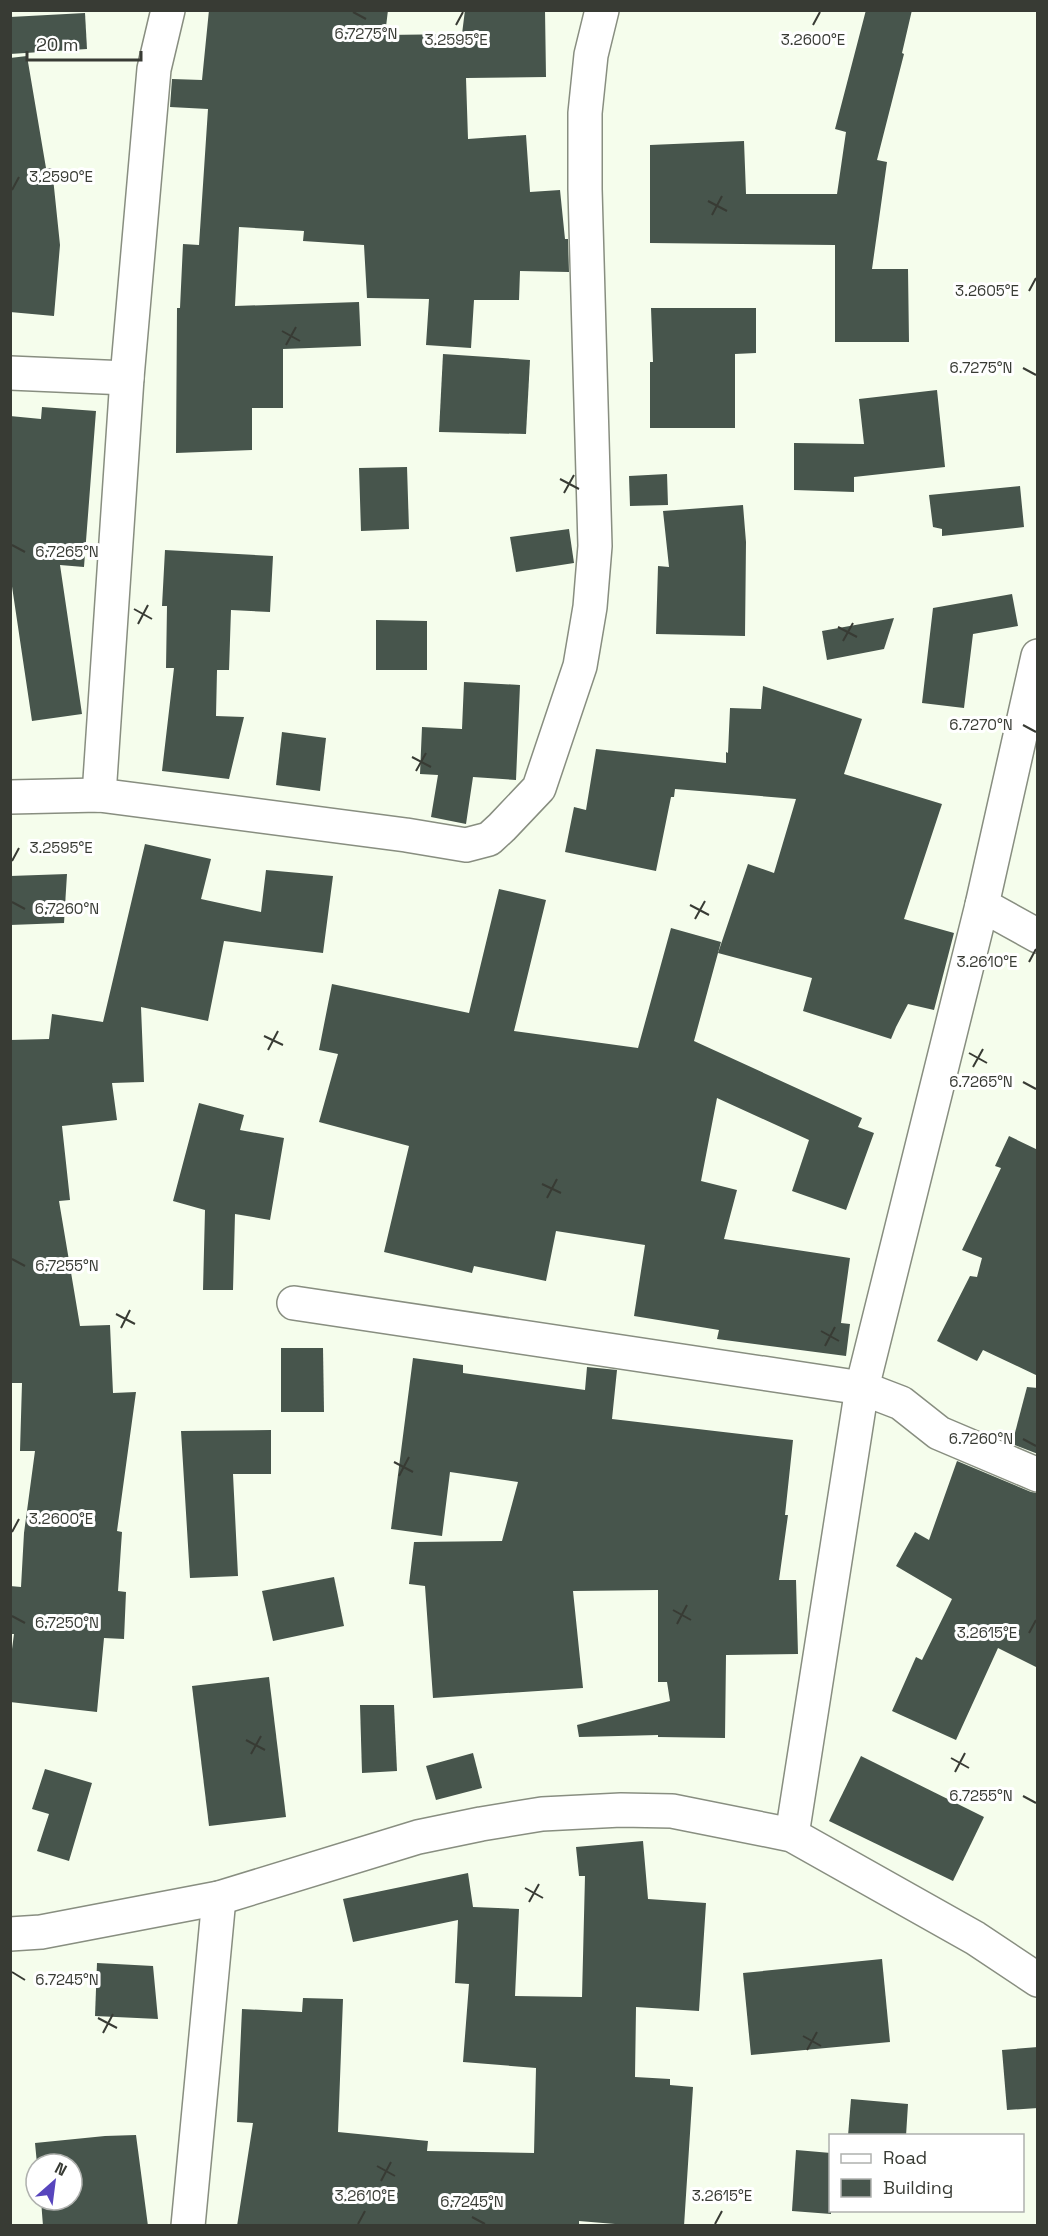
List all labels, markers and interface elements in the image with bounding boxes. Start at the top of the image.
scale bar [27,24,141,62]
text: 6.7275°N [335,24,397,43]
text: 3.2595°E [424,30,488,49]
text: 3.2600°E [781,30,845,49]
text: 20 m [36,33,79,56]
text: 3.2590°E [29,167,93,186]
text: 3.2605°E [955,281,1019,300]
text: 6.7275°N [950,358,1012,377]
text: 6.7265°N [35,542,99,561]
text: 6.7270°N [949,715,1013,734]
text: 3.2595°E [29,838,93,857]
text: 6.7260°N [35,899,99,918]
text: 3.2610°E [956,952,1018,971]
text: 6.7265°N [949,1072,1013,1091]
text: 6.7255°N [35,1256,99,1275]
text: 6.7260°N [949,1429,1013,1448]
text: 3.2600°E [29,1509,93,1528]
text: 6.7250°N [35,1613,99,1632]
text: 3.2615°E [957,1623,1017,1642]
text: 6.7255°N [949,1786,1013,1805]
text: 6.7245°N [35,1970,99,1989]
legend [829,2134,1024,2212]
text: Road [883,2146,927,2169]
north arrow [24,2152,84,2212]
text: N [51,2157,70,2181]
text: Building [883,2176,953,2199]
text: 3.2610°E [334,2186,396,2205]
text: 3.2615°E [692,2186,752,2205]
text: 6.7245°N [440,2192,504,2211]

